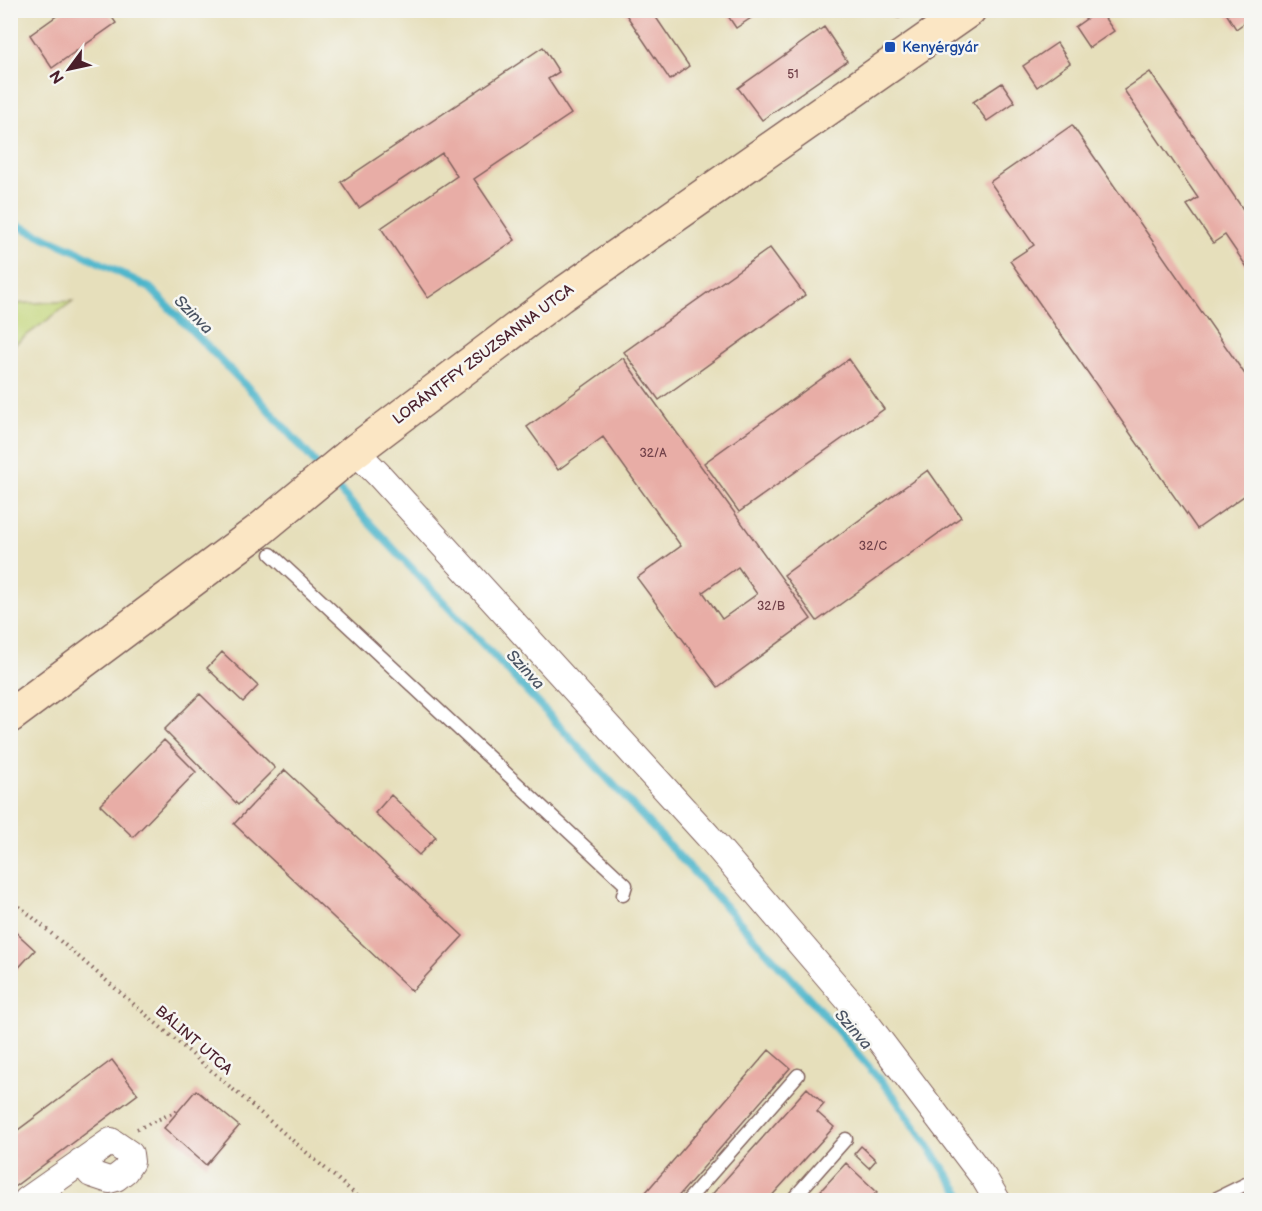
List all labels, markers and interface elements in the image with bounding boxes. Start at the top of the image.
place label: Kenyérgyár [902,38,979,57]
north arrow [39,39,99,99]
marker: Kenyérgyár [883,40,897,54]
text: N [46,66,69,87]
house number: 51 [787,67,799,82]
street label: LORÁNTFFY ZSUZSANNA UTCA [389,280,578,429]
water label: Szinva [170,292,216,338]
house number: 32/A [639,446,667,461]
house number: 32/C [859,539,888,554]
house number: 32/B [757,599,785,614]
water label: Szinva [502,646,548,694]
street label: BÁLINT UTCA [151,1002,237,1080]
water label: Szinva [830,1006,875,1054]

